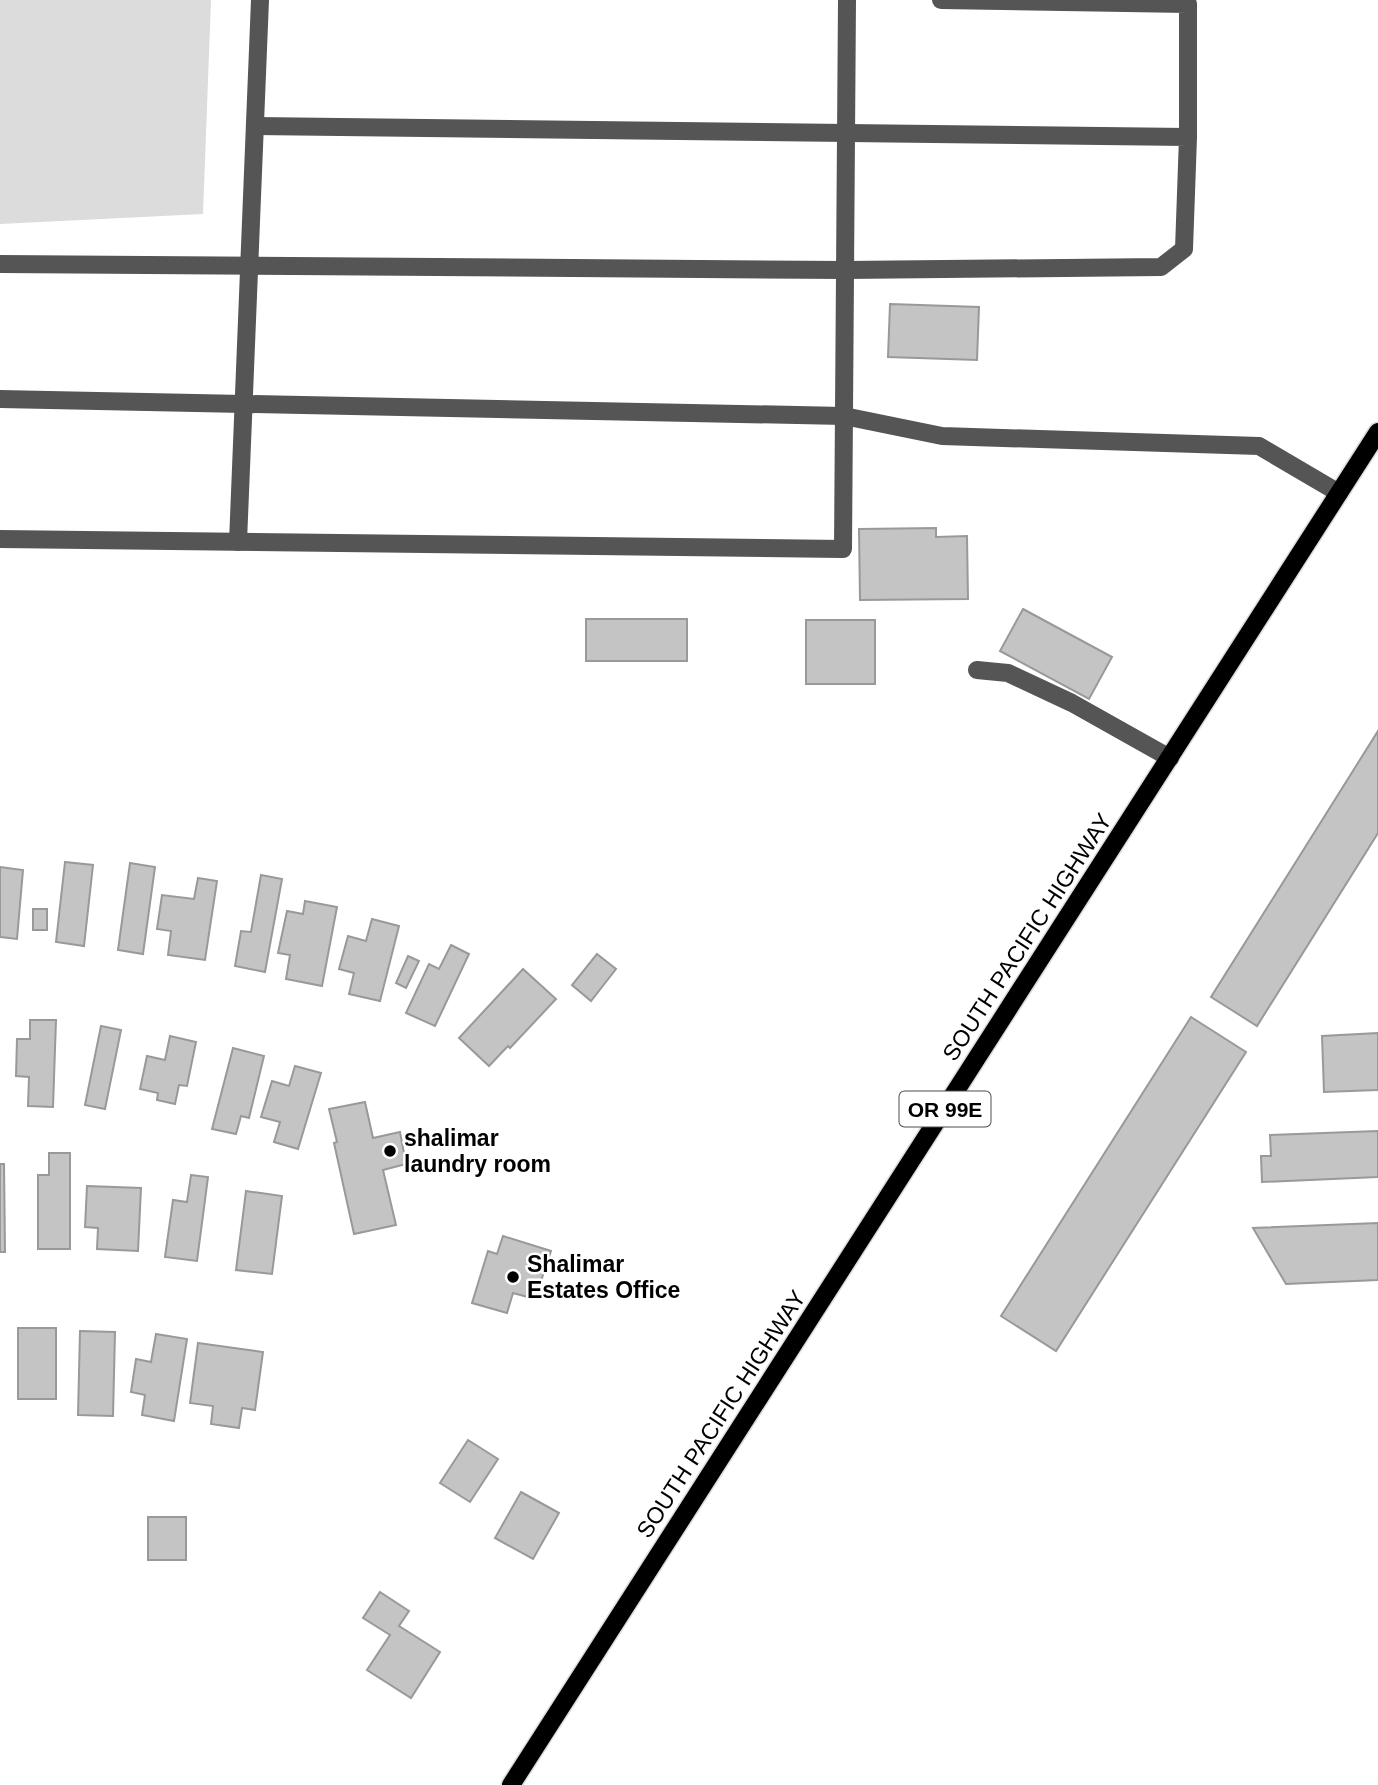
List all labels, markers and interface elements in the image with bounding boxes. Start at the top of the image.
street label: SOUTH PACIFIC HIGHWAY [937,808,1117,1066]
road number: OR 99E [900,1092,990,1126]
place label: shalimar laundry room [404,1125,551,1177]
marker: shalimar laundry room [382,1143,398,1159]
place label: Shalimar Estates Office [527,1251,680,1303]
marker: Shalimar Estates Office [505,1269,521,1285]
street label: SOUTH PACIFIC HIGHWAY [631,1285,811,1543]

